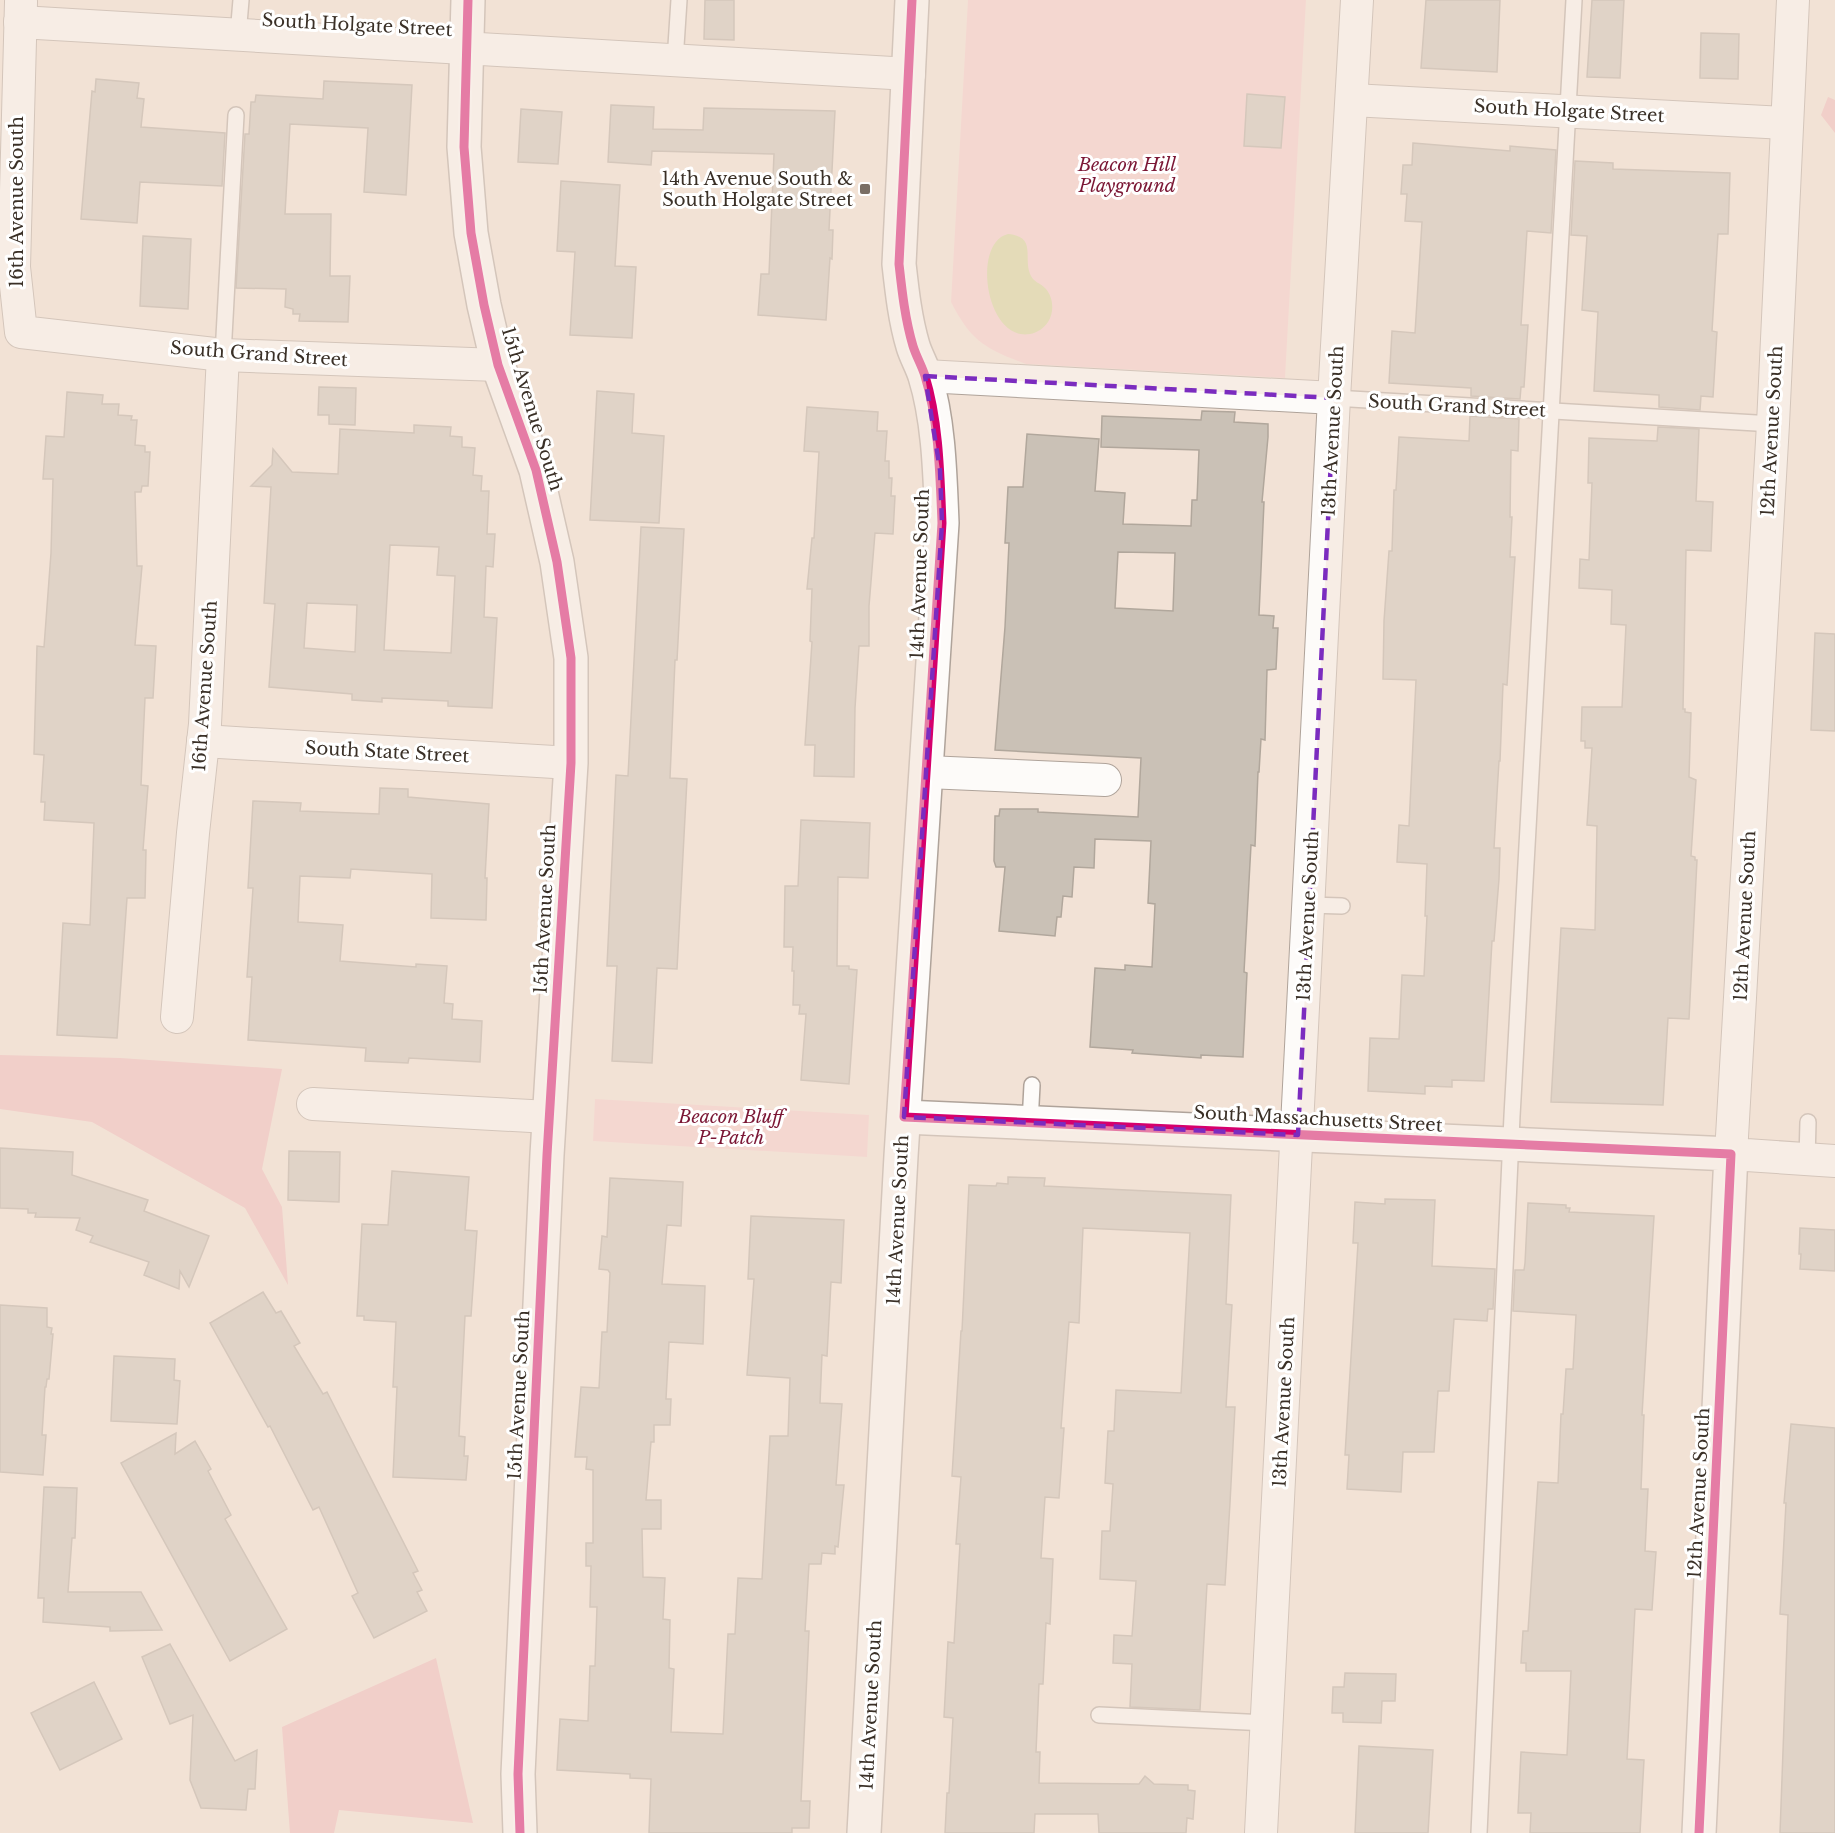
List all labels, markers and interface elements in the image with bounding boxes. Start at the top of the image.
street label: South Holgate Street [261,9,453,41]
street label: South Holgate Street [1473,95,1665,127]
street label: 16th Avenue South [6,116,28,288]
park label: Beacon Hill Playground [1077,154,1176,197]
place label: 14th Avenue South & South Holgate Street [661,168,853,211]
marker: 14th Avenue South & South Holgate Street [858,182,872,196]
street label: 15th Avenue South [497,324,567,494]
street label: South Grand Street [170,337,349,371]
street label: 13th Avenue South [1318,345,1348,517]
street label: 12th Avenue South [1757,345,1787,517]
street label: South Grand Street [1368,390,1547,422]
street label: 14th Avenue South [906,488,934,660]
street label: 16th Avenue South [188,600,222,772]
street label: South State Street [304,737,470,767]
street label: 15th Avenue South [530,823,560,995]
street label: 13th Avenue South [1293,830,1323,1002]
street label: 12th Avenue South [1730,830,1760,1002]
street label: South Massachusetts Street [1193,1101,1443,1137]
park label: Beacon Bluff P-Patch [677,1106,787,1149]
street label: 14th Avenue South [883,1134,913,1306]
street label: 15th Avenue South [504,1309,534,1481]
street label: 13th Avenue South [1269,1316,1299,1488]
street label: 12th Avenue South [1684,1407,1714,1579]
street label: 14th Avenue South [856,1619,886,1791]

